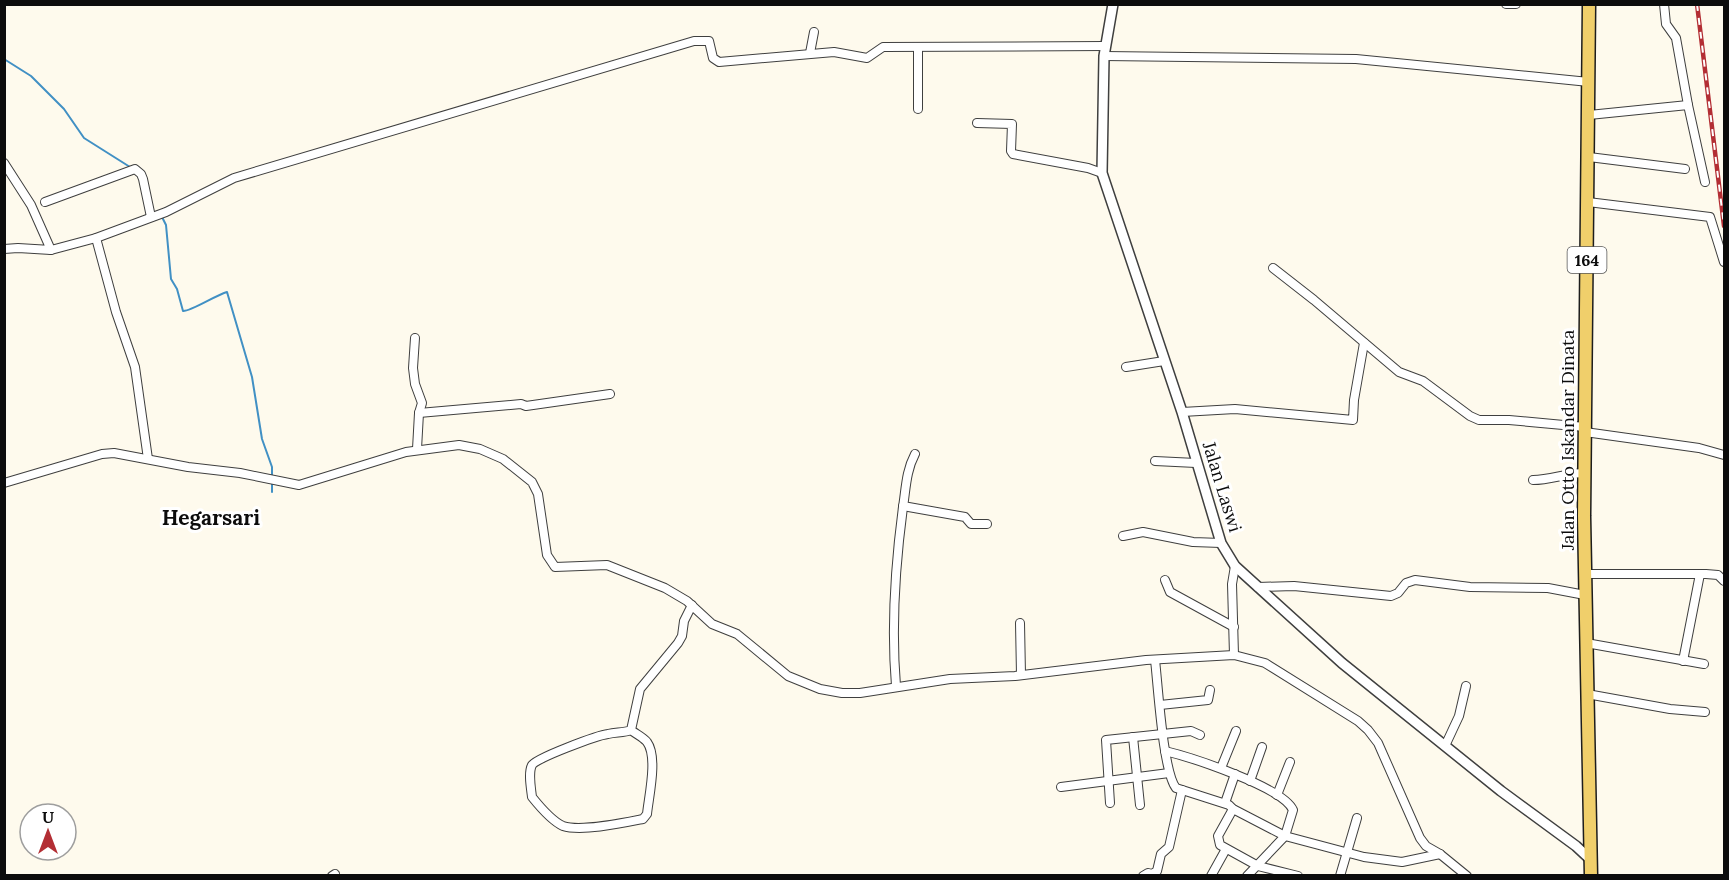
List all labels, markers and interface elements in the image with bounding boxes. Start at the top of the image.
road number: 164 [1568,247,1606,273]
street label: Jalan Otto Iskandar Dinata [1556,330,1579,551]
street label: Jalan Laswi [1198,438,1247,535]
district label: Hegarsari [162,504,260,531]
north arrow [18,802,78,862]
text: U [42,807,54,827]

